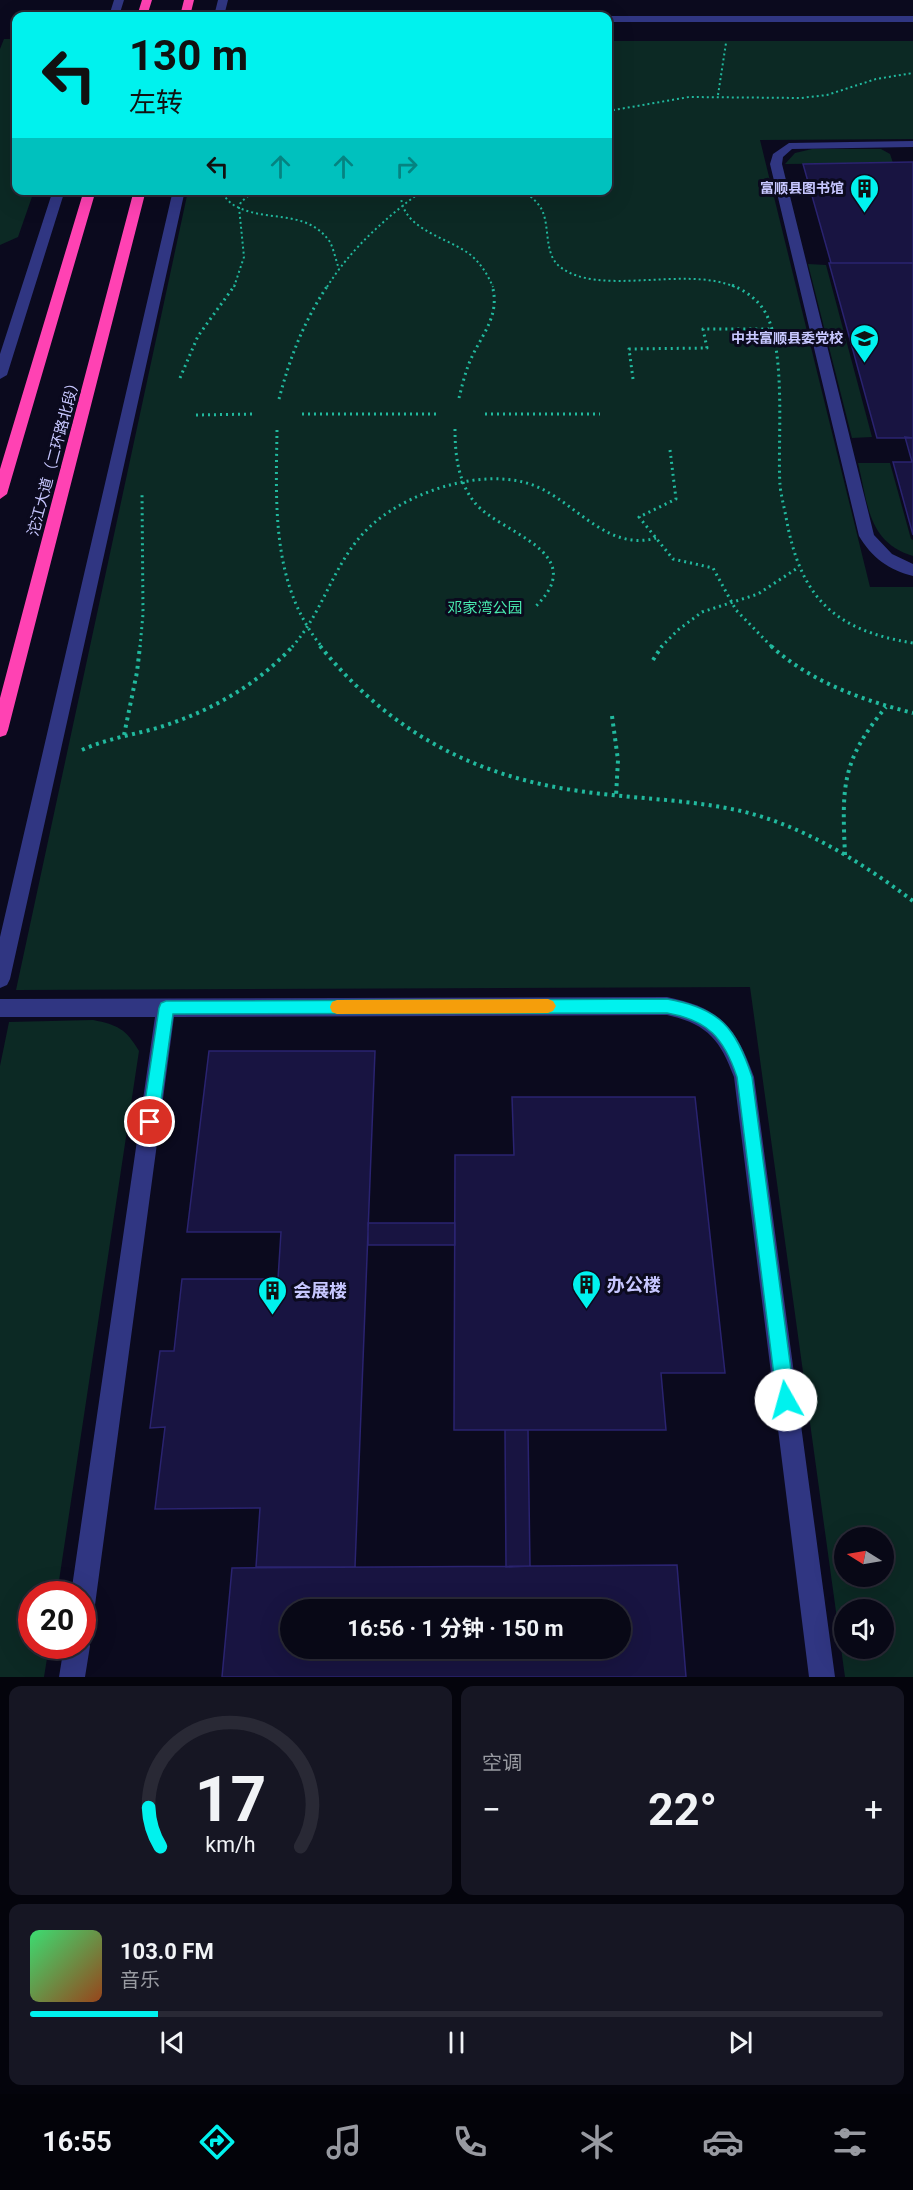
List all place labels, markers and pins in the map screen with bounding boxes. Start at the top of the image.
building icon: 富顺县图书馆 [849,172,881,214]
place label: 富顺县图书馆 [760,180,844,196]
school or university icon: 中共富顺县委党校 [848,322,880,364]
place label: 中共富顺县委党校 [731,330,843,346]
pin [124,1096,175,1147]
building icon: 办公楼 [570,1268,602,1310]
building icon: 会展楼 [256,1274,288,1316]
place label: 办公楼 [607,1274,661,1295]
place label: 会展楼 [293,1280,347,1301]

